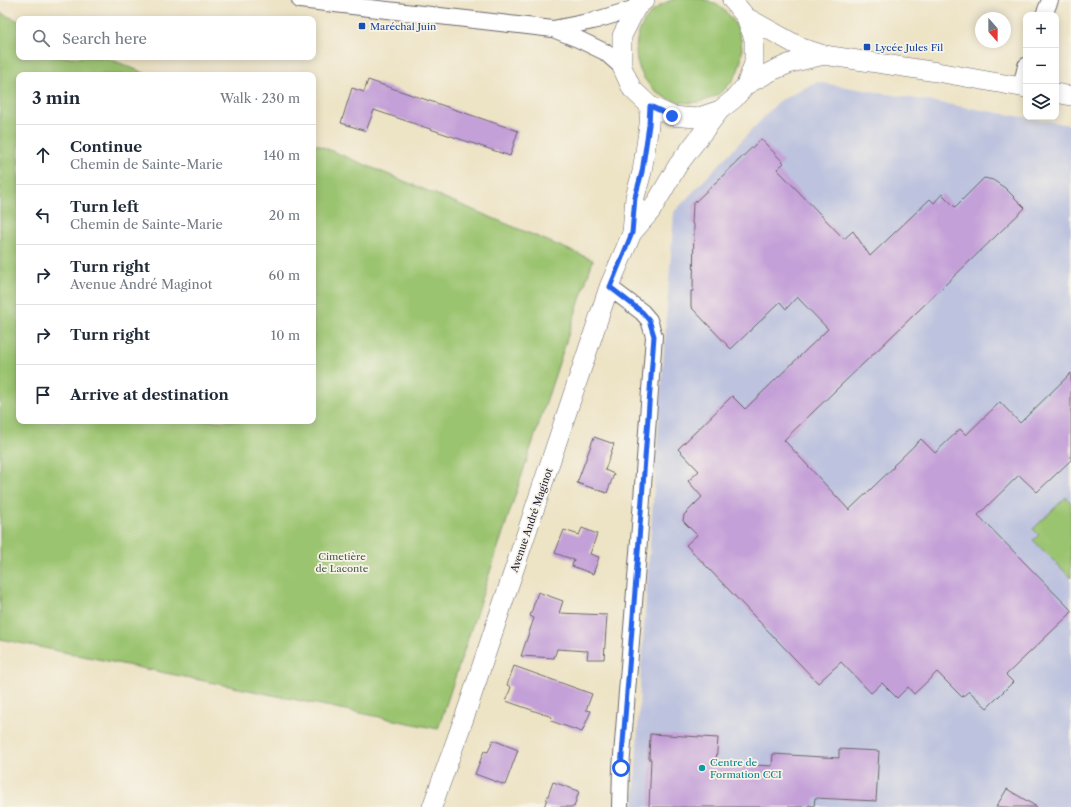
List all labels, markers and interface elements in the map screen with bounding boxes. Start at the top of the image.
north arrow [975,12,1011,48]
map controls [1023,12,1059,120]
button: + [1023,12,1059,48]
search box [16,16,316,60]
place label: Maréchal Juin [370,20,437,33]
marker: Maréchal Juin [357,21,367,31]
icon: search [30,27,52,49]
text: Search here [62,29,147,48]
place label: Lycée Jules Fil [875,41,943,54]
marker: Lycée Jules Fil [862,42,872,52]
button: − [1023,48,1059,84]
button: layers [1023,84,1059,120]
text: 3 min [32,88,81,108]
text: Walk · 230 m [220,90,300,106]
route end [663,107,681,125]
text: Continue [70,137,142,156]
icon: ahead [32,144,54,166]
text: 140 m [263,147,300,163]
text: Chemin de Sainte-Marie [70,156,223,172]
text: Turn left [70,197,139,216]
icon: left [32,204,54,226]
text: 20 m [269,207,300,223]
text: Chemin de Sainte-Marie [70,216,223,232]
text: Turn right [70,257,150,276]
icon: right [32,264,54,286]
text: 60 m [269,267,300,283]
text: Avenue André Maginot [70,276,212,292]
icon: right [32,324,54,346]
text: Turn right [70,325,150,344]
text: 10 m [271,327,300,343]
icon: arrive [32,384,54,406]
text: Arrive at destination [70,385,229,404]
street label: Avenue André Maginot [507,466,556,575]
park label: Cimetière de Laconte [316,550,369,575]
place label: Centre de Formation CCI [710,756,782,781]
route start [612,759,630,777]
marker: Centre de Formation CCI [697,763,707,773]

